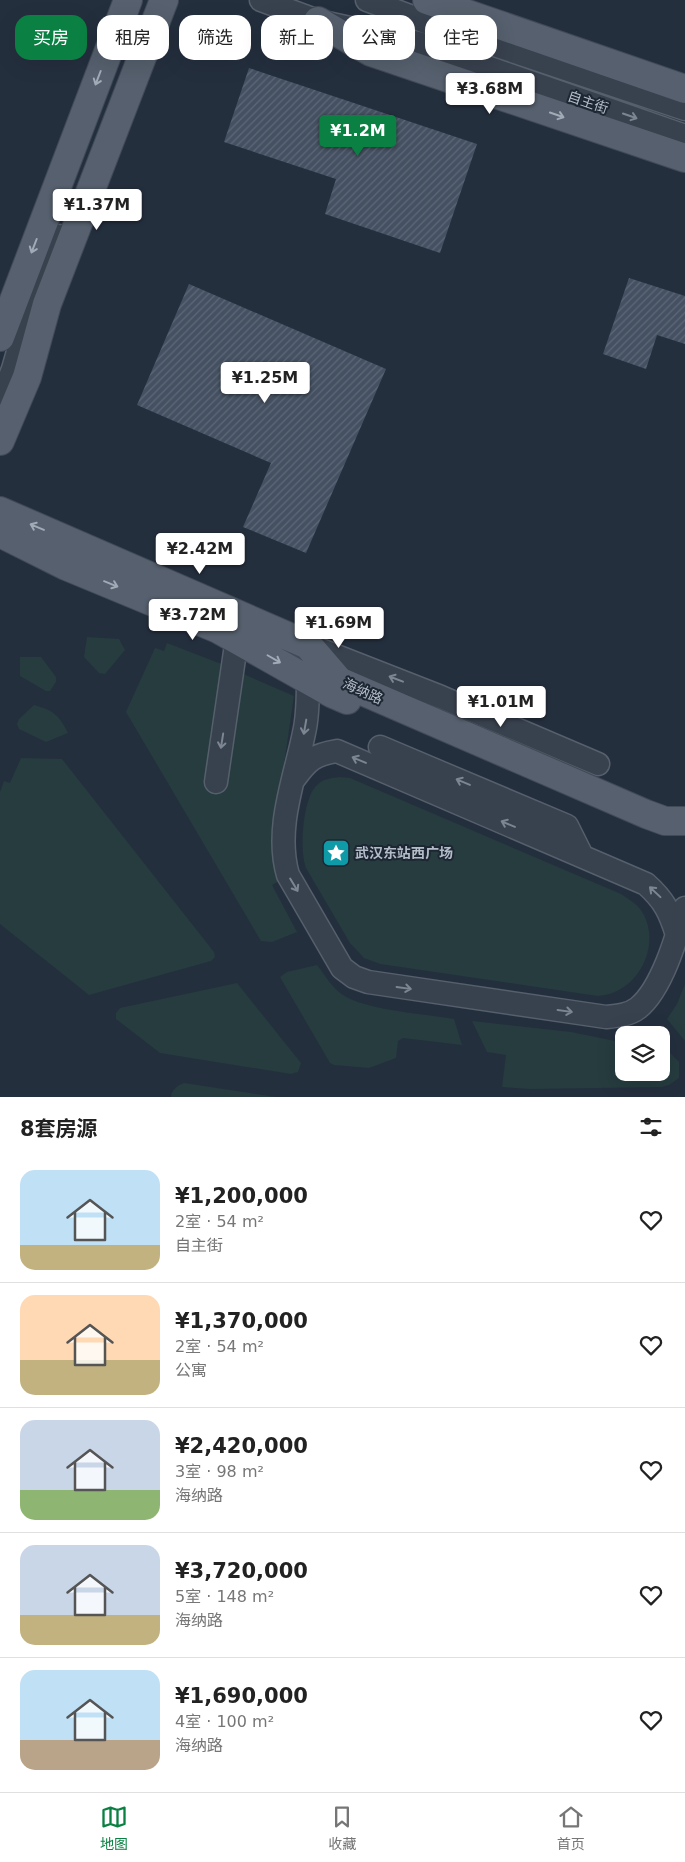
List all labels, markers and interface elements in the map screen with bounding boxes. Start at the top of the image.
chip: 买房 [15,15,87,60]
chip: 租房 [97,15,169,60]
chip: 筛选 [179,15,251,60]
chip: 新上 [261,15,333,60]
chip: 公寓 [343,15,415,60]
chip: 住宅 [425,15,497,60]
one-way arrow [93,70,102,85]
pin: ¥3.68M [449,72,531,115]
text: ¥3.68M [457,79,523,98]
street label: 自主街 [566,88,610,116]
one-way arrow [549,111,565,121]
one-way arrow [622,112,638,122]
pin: ¥1.2M [323,114,393,157]
text: ¥1.2M [330,121,386,140]
pin: ¥1.37M [56,188,138,231]
text: ¥1.37M [64,195,130,214]
one-way arrow [28,238,38,253]
pin: ¥1.25M [224,362,306,404]
text: ¥1.25M [232,368,298,387]
one-way arrow [30,522,45,531]
pin: ¥2.42M [159,532,241,575]
text: ¥2.42M [167,539,233,558]
one-way arrow [103,580,118,590]
pin: ¥3.72M [152,598,234,641]
text: ¥3.72M [160,605,226,624]
pin: ¥1.69M [298,606,380,649]
text: ¥1.69M [306,613,372,632]
one-way arrow [266,655,281,664]
one-way arrow [389,674,404,683]
street label: 海纳路 [341,675,385,707]
pin: ¥1.01M [460,686,542,728]
text: ¥1.01M [468,692,534,711]
one-way arrow [299,719,309,735]
one-way arrow [217,732,227,748]
one-way arrow [352,755,367,765]
one-way arrow [456,777,471,787]
one-way arrow [501,819,516,829]
place icon: 武汉东站西广场 [321,838,351,868]
place label: 武汉东站西广场 [355,845,453,861]
one-way arrow [289,878,299,892]
one-way arrow [649,886,661,898]
one-way arrow [396,983,412,993]
one-way arrow [557,1006,573,1016]
map controls [615,1026,670,1081]
button: layers [615,1026,670,1081]
icon: filters [637,1113,665,1141]
text: 8套房源 [20,1117,98,1141]
text: ¥1,200,000 [175,1184,308,1208]
icon: home [60,1190,120,1250]
icon: heart [637,1206,665,1234]
text: 2室 · 54 m² [175,1212,264,1231]
text: 自主街 [175,1236,223,1255]
text: ¥1,370,000 [175,1309,308,1333]
icon: home [60,1315,120,1375]
icon: heart [637,1331,665,1359]
text: 2室 · 54 m² [175,1337,264,1356]
text: 公寓 [175,1361,207,1380]
text: ¥2,420,000 [175,1434,308,1458]
icon: home [60,1440,120,1500]
icon: heart [637,1456,665,1484]
text: 3室 · 98 m² [175,1462,264,1481]
text: 海纳路 [175,1486,223,1505]
text: ¥3,720,000 [175,1559,308,1583]
icon: home [60,1565,120,1625]
icon: heart [637,1581,665,1609]
text: 5室 · 148 m² [175,1587,274,1606]
text: 海纳路 [175,1611,223,1630]
text: ¥1,690,000 [175,1684,308,1708]
icon: home [60,1690,120,1750]
icon: heart [637,1706,665,1734]
text: 4室 · 100 m² [175,1712,274,1731]
text: 海纳路 [175,1736,223,1755]
tab: 地图 [100,1803,128,1853]
tab: 收藏 [328,1803,356,1853]
tab: 首页 [557,1803,585,1853]

